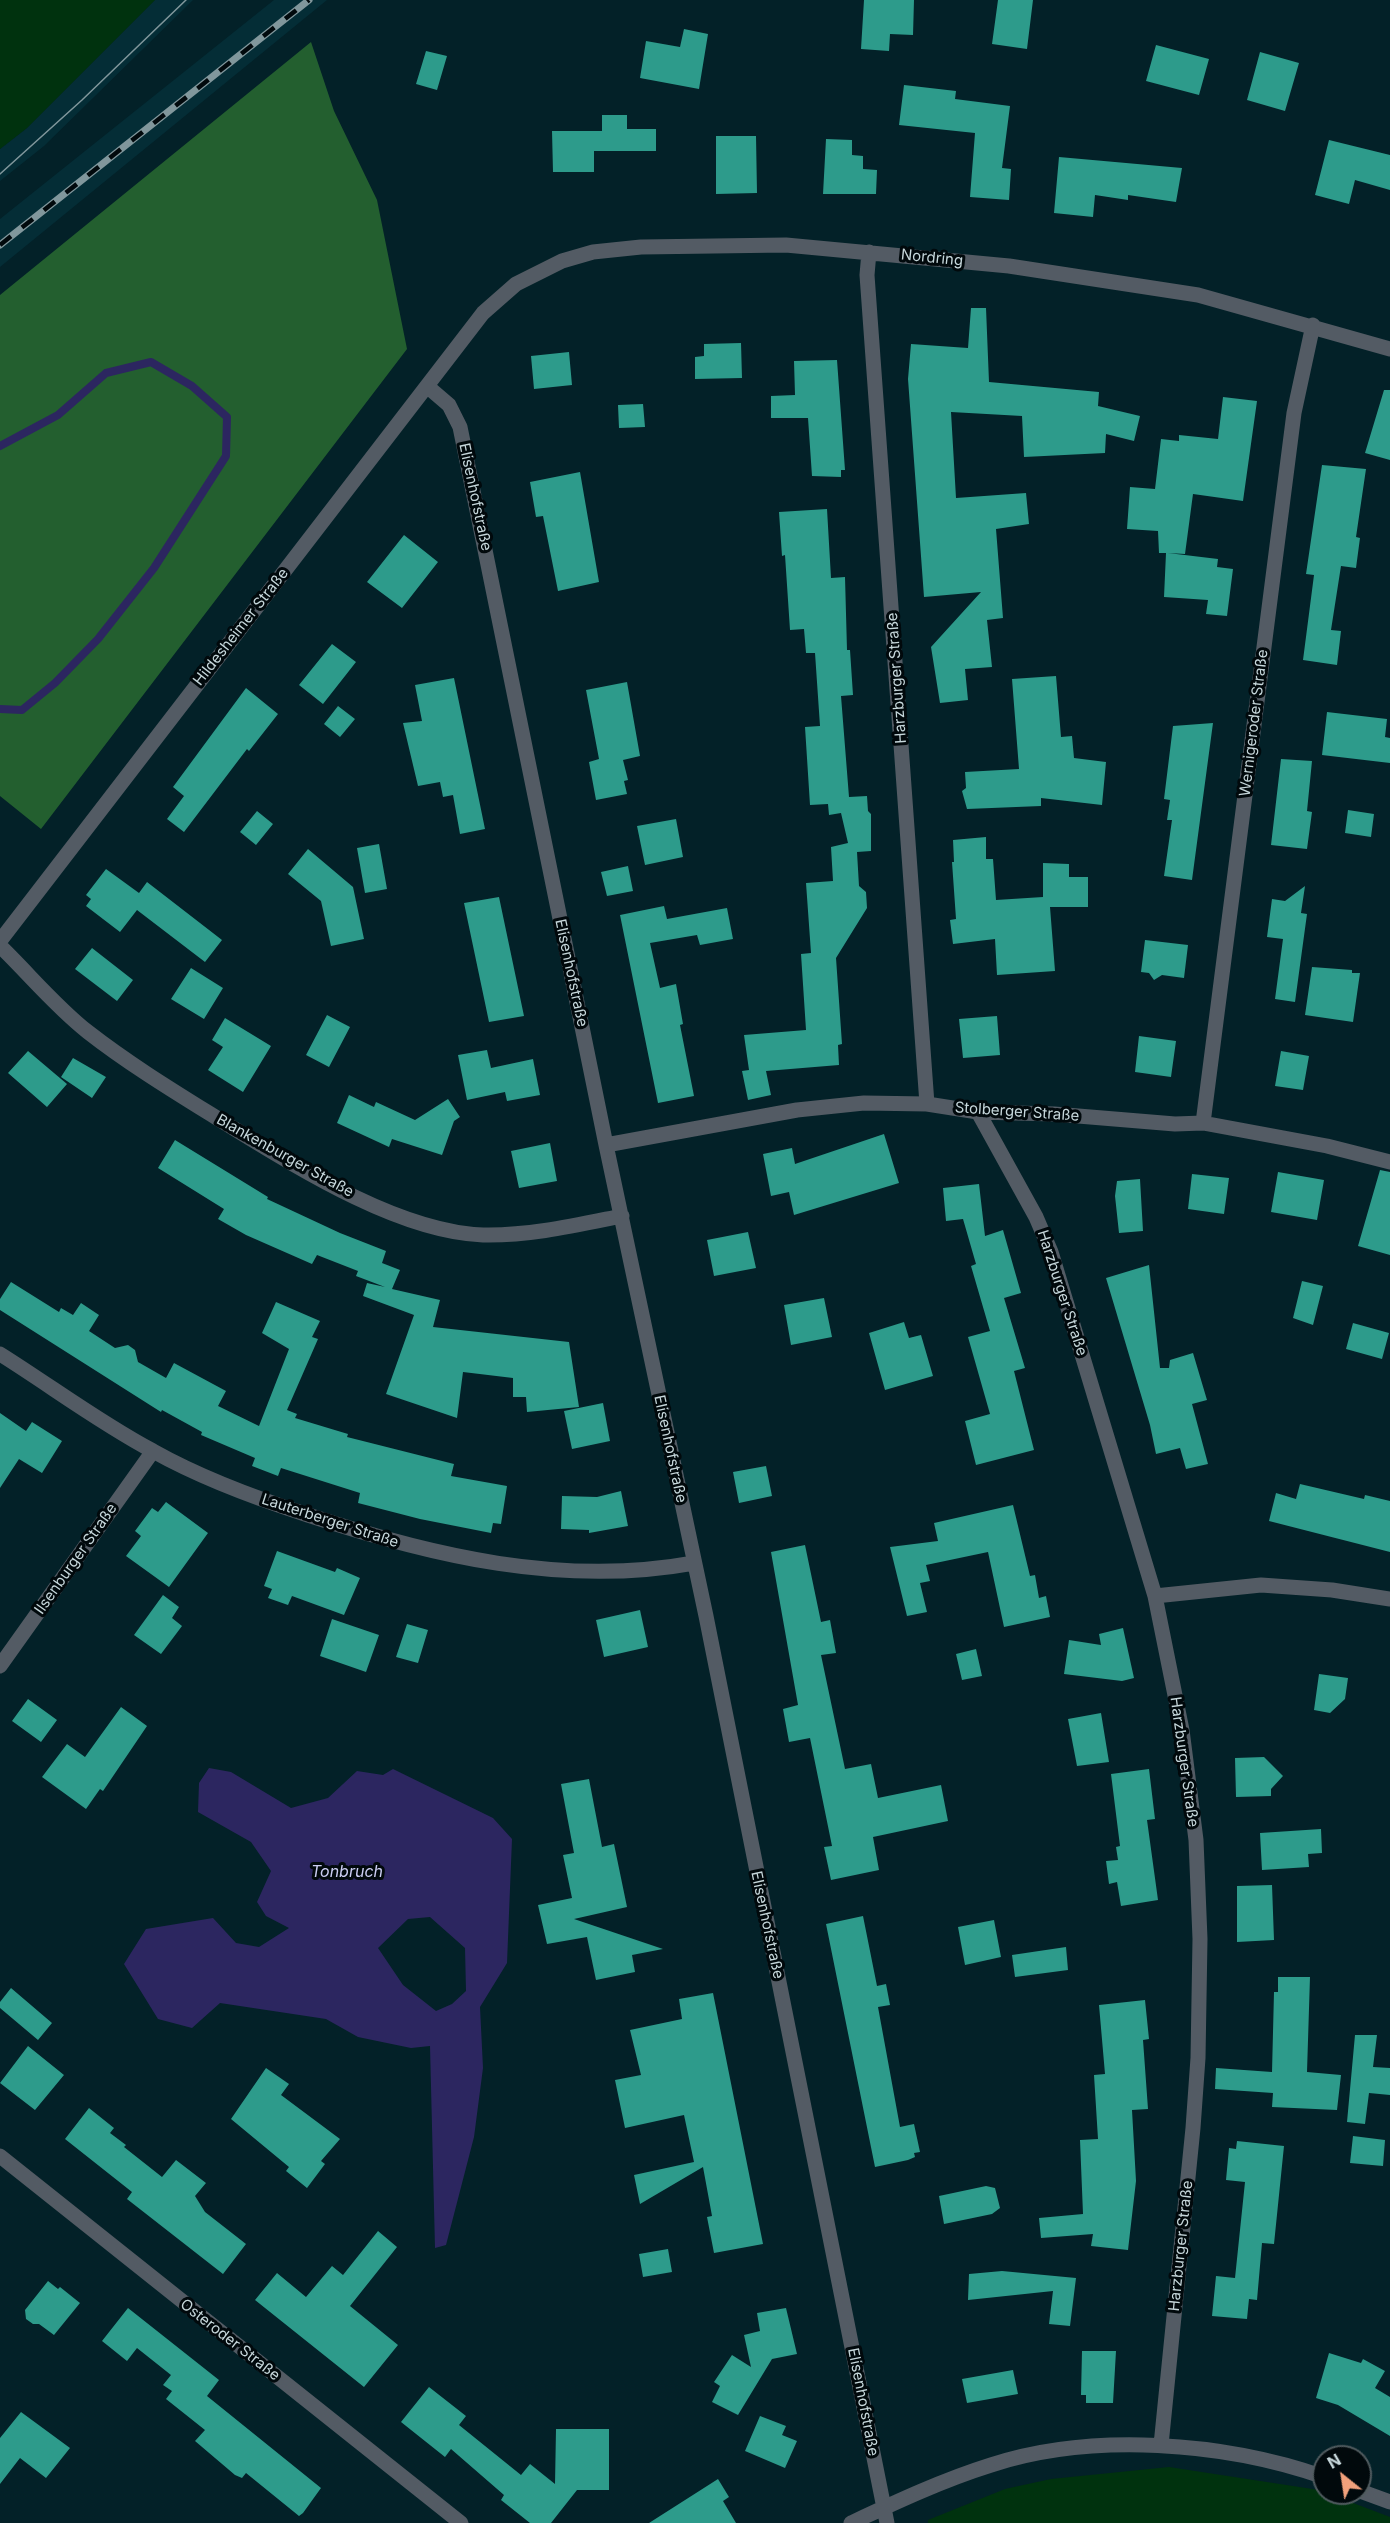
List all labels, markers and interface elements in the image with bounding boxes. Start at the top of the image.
street label: Nordring [900,246,964,270]
street label: Elisenhofstraße [455,441,495,553]
street label: Hildesheimer Straße [190,565,292,689]
street label: Harzburger Straße [883,612,911,744]
street label: Wernigeroder Straße [1236,649,1272,797]
street label: Elisenhofstraße [551,917,591,1029]
street label: Stolberger Straße [954,1099,1080,1125]
street label: Blankenburger Straße [213,1111,357,1201]
street label: Harzburger Straße [1033,1228,1091,1358]
street label: Elisenhofstraße [650,1393,690,1505]
street label: Lauterberger Straße [259,1490,401,1552]
street label: Ilsenburger Straße [31,1500,121,1618]
street label: Harzburger Straße [1166,1696,1202,1828]
water label: Tonbruch [311,1862,383,1882]
street label: Elisenhofstraße [747,1869,787,1981]
street label: Harzburger Straße [1165,2180,1197,2312]
street label: Osteroder Straße [177,2295,283,2385]
street label: Elisenhofstraße [844,2346,882,2458]
north arrow [1312,2445,1372,2505]
text: N [1324,2449,1344,2473]

